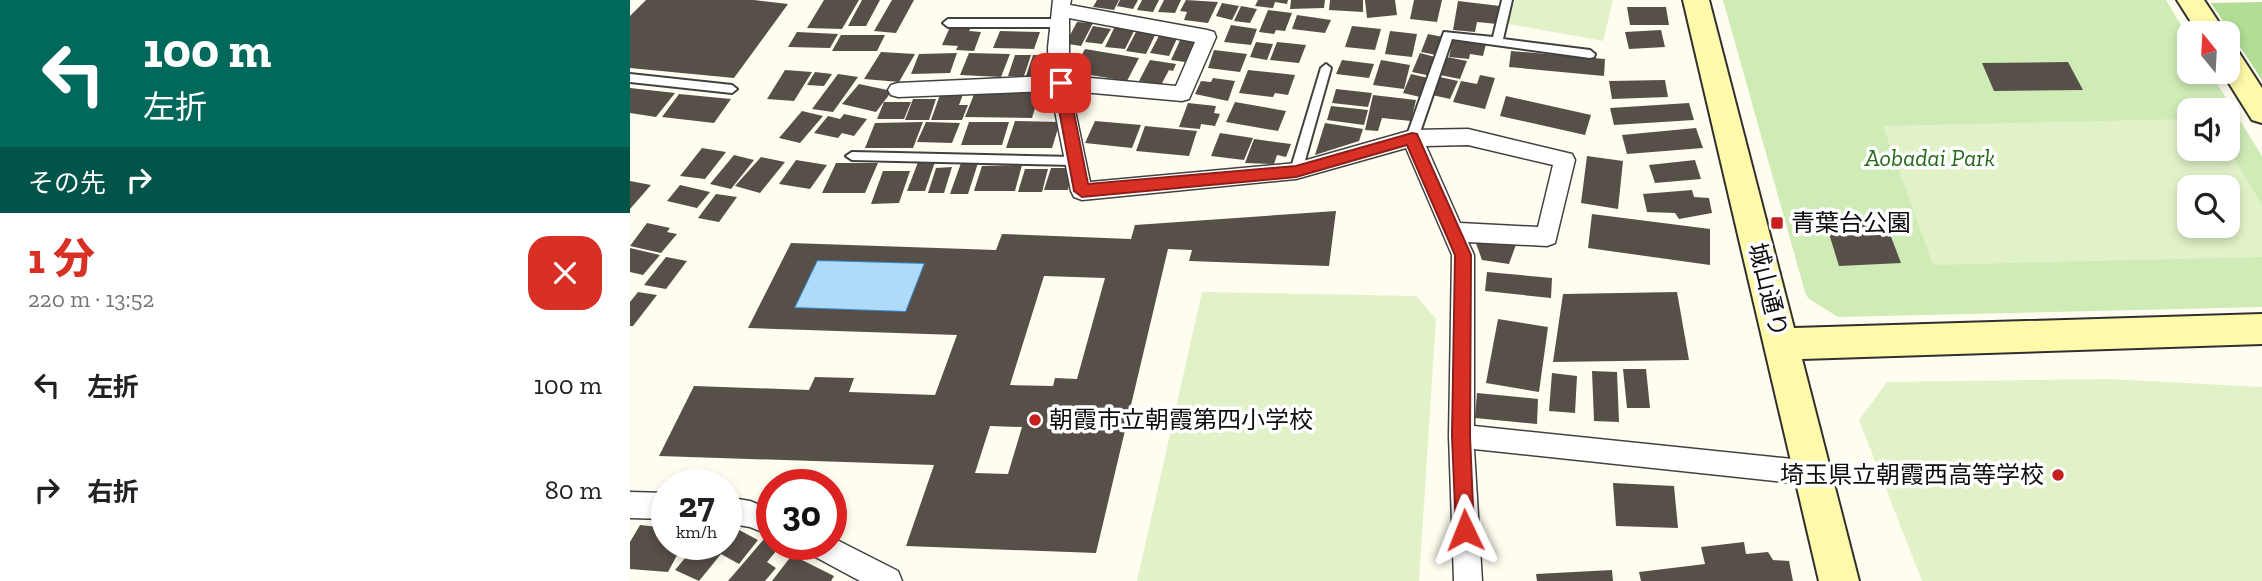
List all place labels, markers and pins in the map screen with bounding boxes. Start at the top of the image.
pin [1031,53,1091,113]
place label: 青葉台公園 [1791,208,1911,237]
marker: 青葉台公園 [1769,215,1785,231]
place label: 朝霞市立朝霞第四小学校 [1049,405,1313,434]
marker: 朝霞市立朝霞第四小学校 [1027,412,1043,428]
place label: 埼玉県立朝霞西高等学校 [1780,460,2044,489]
marker: 埼玉県立朝霞西高等学校 [2050,467,2066,483]

